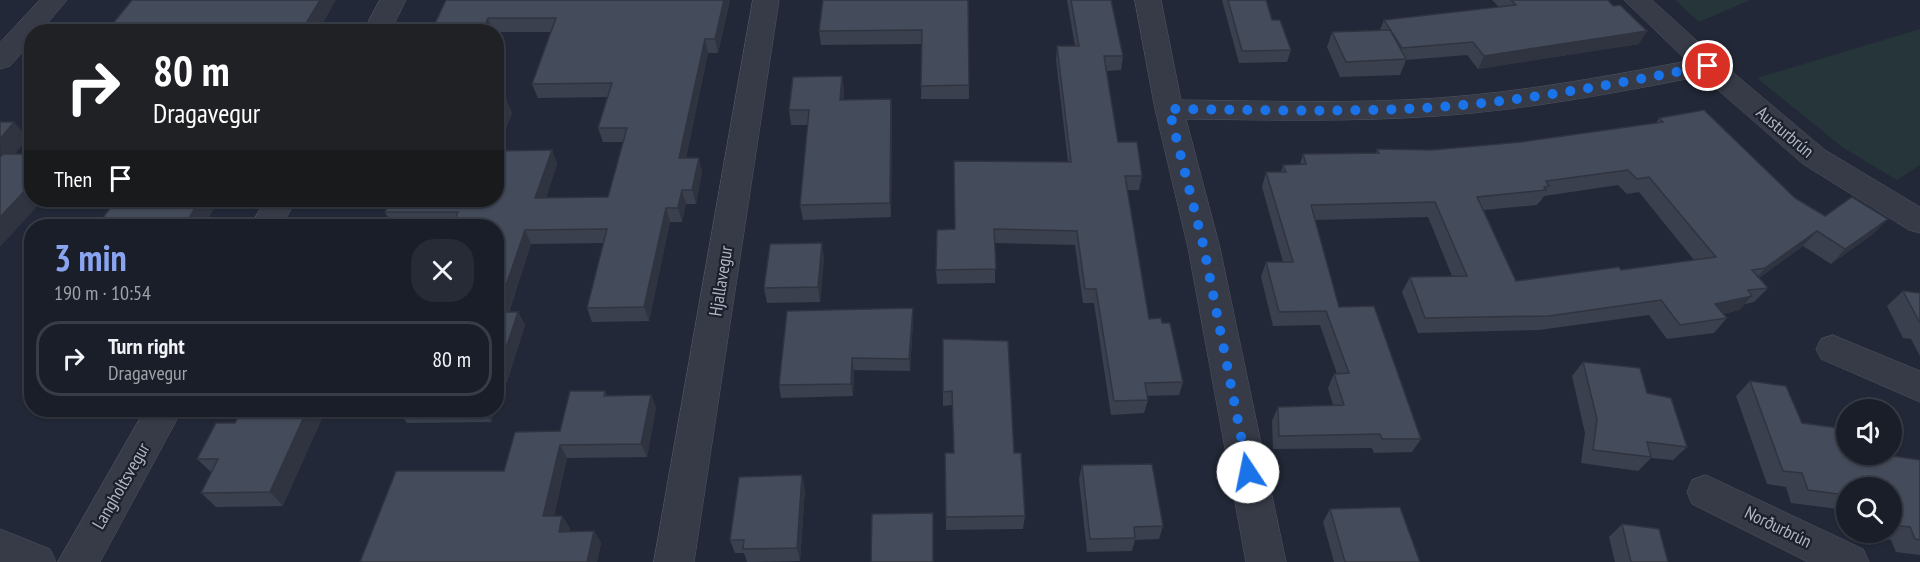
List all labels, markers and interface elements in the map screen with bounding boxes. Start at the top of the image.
pin [1682,40,1733,91]
text: 80 m [153,43,230,98]
icon: right [54,48,132,126]
icon: arrive [1691,49,1724,82]
text: Dragavegur [153,96,260,130]
street label: Austurbrún [1752,101,1819,162]
icon: arrive [104,162,137,195]
text: Then [54,165,92,193]
text: 3 min [54,234,127,281]
button: close [411,239,474,302]
street label: Hjallavegur [704,244,737,318]
text: 190 m · 10:54 [54,280,151,306]
text: Turn right [108,332,185,360]
icon: right [57,342,90,375]
text: 80 m [432,345,471,373]
text: Dragavegur [108,360,187,386]
map controls [1836,399,1902,543]
button: sound [1836,399,1902,465]
street label: Langholtsvegur [87,438,155,533]
position arrow [1216,440,1280,504]
button: search [1836,477,1902,543]
street label: Norðurbrún [1741,500,1815,553]

